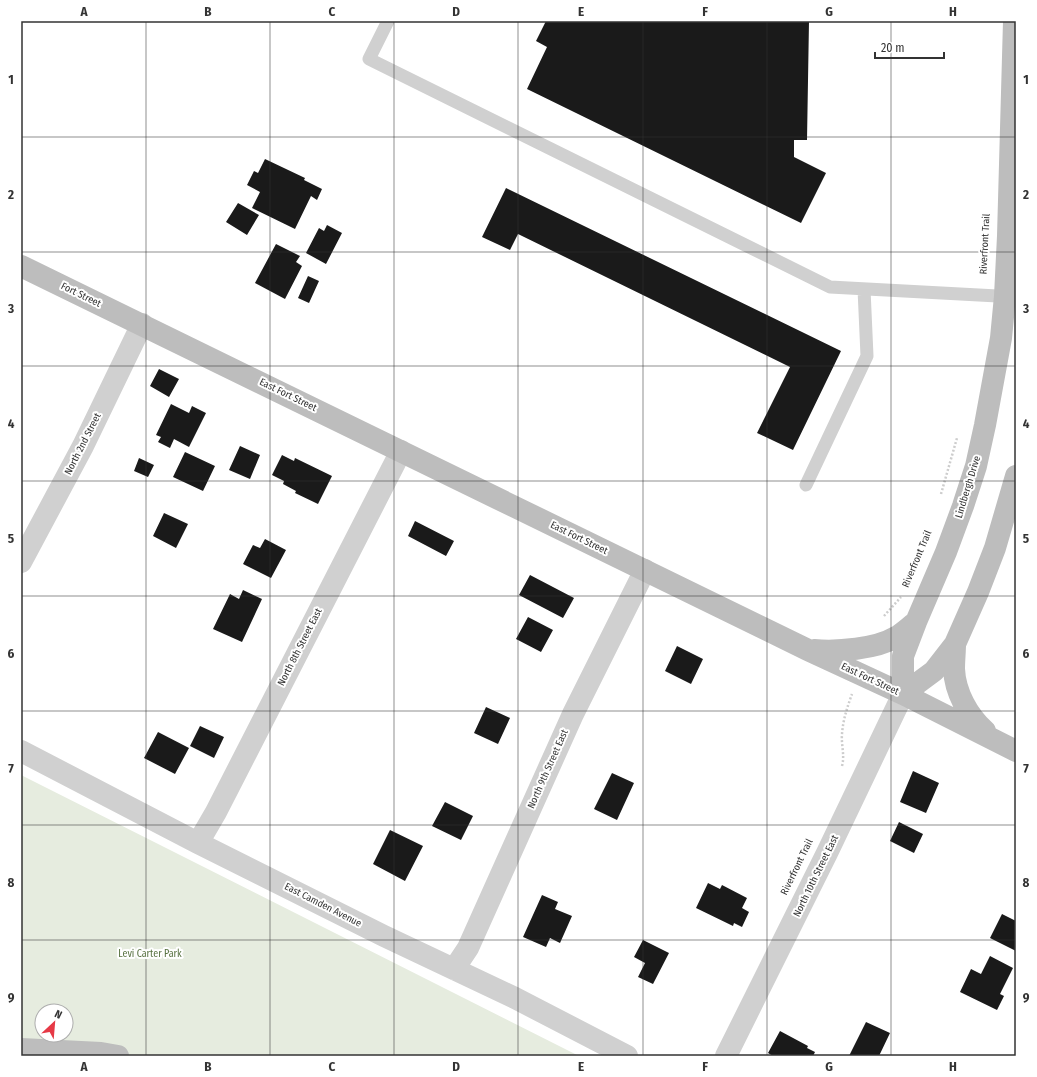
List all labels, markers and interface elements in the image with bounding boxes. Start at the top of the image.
text: A [79,4,88,19]
text: B [204,4,212,19]
text: C [329,4,336,19]
text: D [452,4,460,19]
text: E [578,4,584,19]
text: F [702,4,708,19]
text: G [825,4,833,19]
text: H [949,4,957,19]
scale bar [875,34,944,60]
text: 20 m [881,41,905,55]
text: 1 [8,72,14,87]
text: 1 [1023,72,1029,87]
text: 2 [7,187,14,202]
text: 2 [1022,187,1029,202]
street label: Riverfront Trail [977,213,993,275]
street label: Fort Street [59,280,104,310]
text: 3 [7,301,14,316]
text: 3 [1022,301,1029,316]
street label: East Fort Street [257,376,319,414]
street label: North 2nd Street [62,410,104,477]
text: 4 [8,416,15,431]
text: 4 [1023,416,1030,431]
street label: Lindbergh Drive [953,454,983,520]
street label: East Fort Street [548,519,610,557]
street label: Riverfront Trail [900,528,935,589]
text: 5 [8,531,14,546]
text: 5 [1023,531,1029,546]
street label: North 8th Street East [275,606,325,688]
text: 6 [8,646,15,661]
text: 6 [1023,646,1030,661]
street label: East Fort Street [839,660,901,698]
street label: North 9th Street East [525,727,571,810]
text: 7 [8,761,14,776]
text: 7 [1023,761,1029,776]
street label: North 10th Street East [791,832,841,919]
street label: Riverfront Trail [778,837,816,897]
text: 8 [8,875,15,890]
text: 8 [1023,875,1030,890]
street label: East Camden Avenue [282,880,364,930]
park label: Levi Carter Park [118,948,182,960]
text: 9 [8,990,15,1005]
text: 9 [1023,990,1030,1005]
north arrow [34,1003,74,1043]
text: N [52,1007,64,1022]
text: A [79,1059,88,1074]
text: B [204,1059,212,1074]
text: C [329,1059,336,1074]
text: D [452,1059,460,1074]
text: E [578,1059,584,1074]
text: F [702,1059,708,1074]
text: G [825,1059,833,1074]
text: H [949,1059,957,1074]

